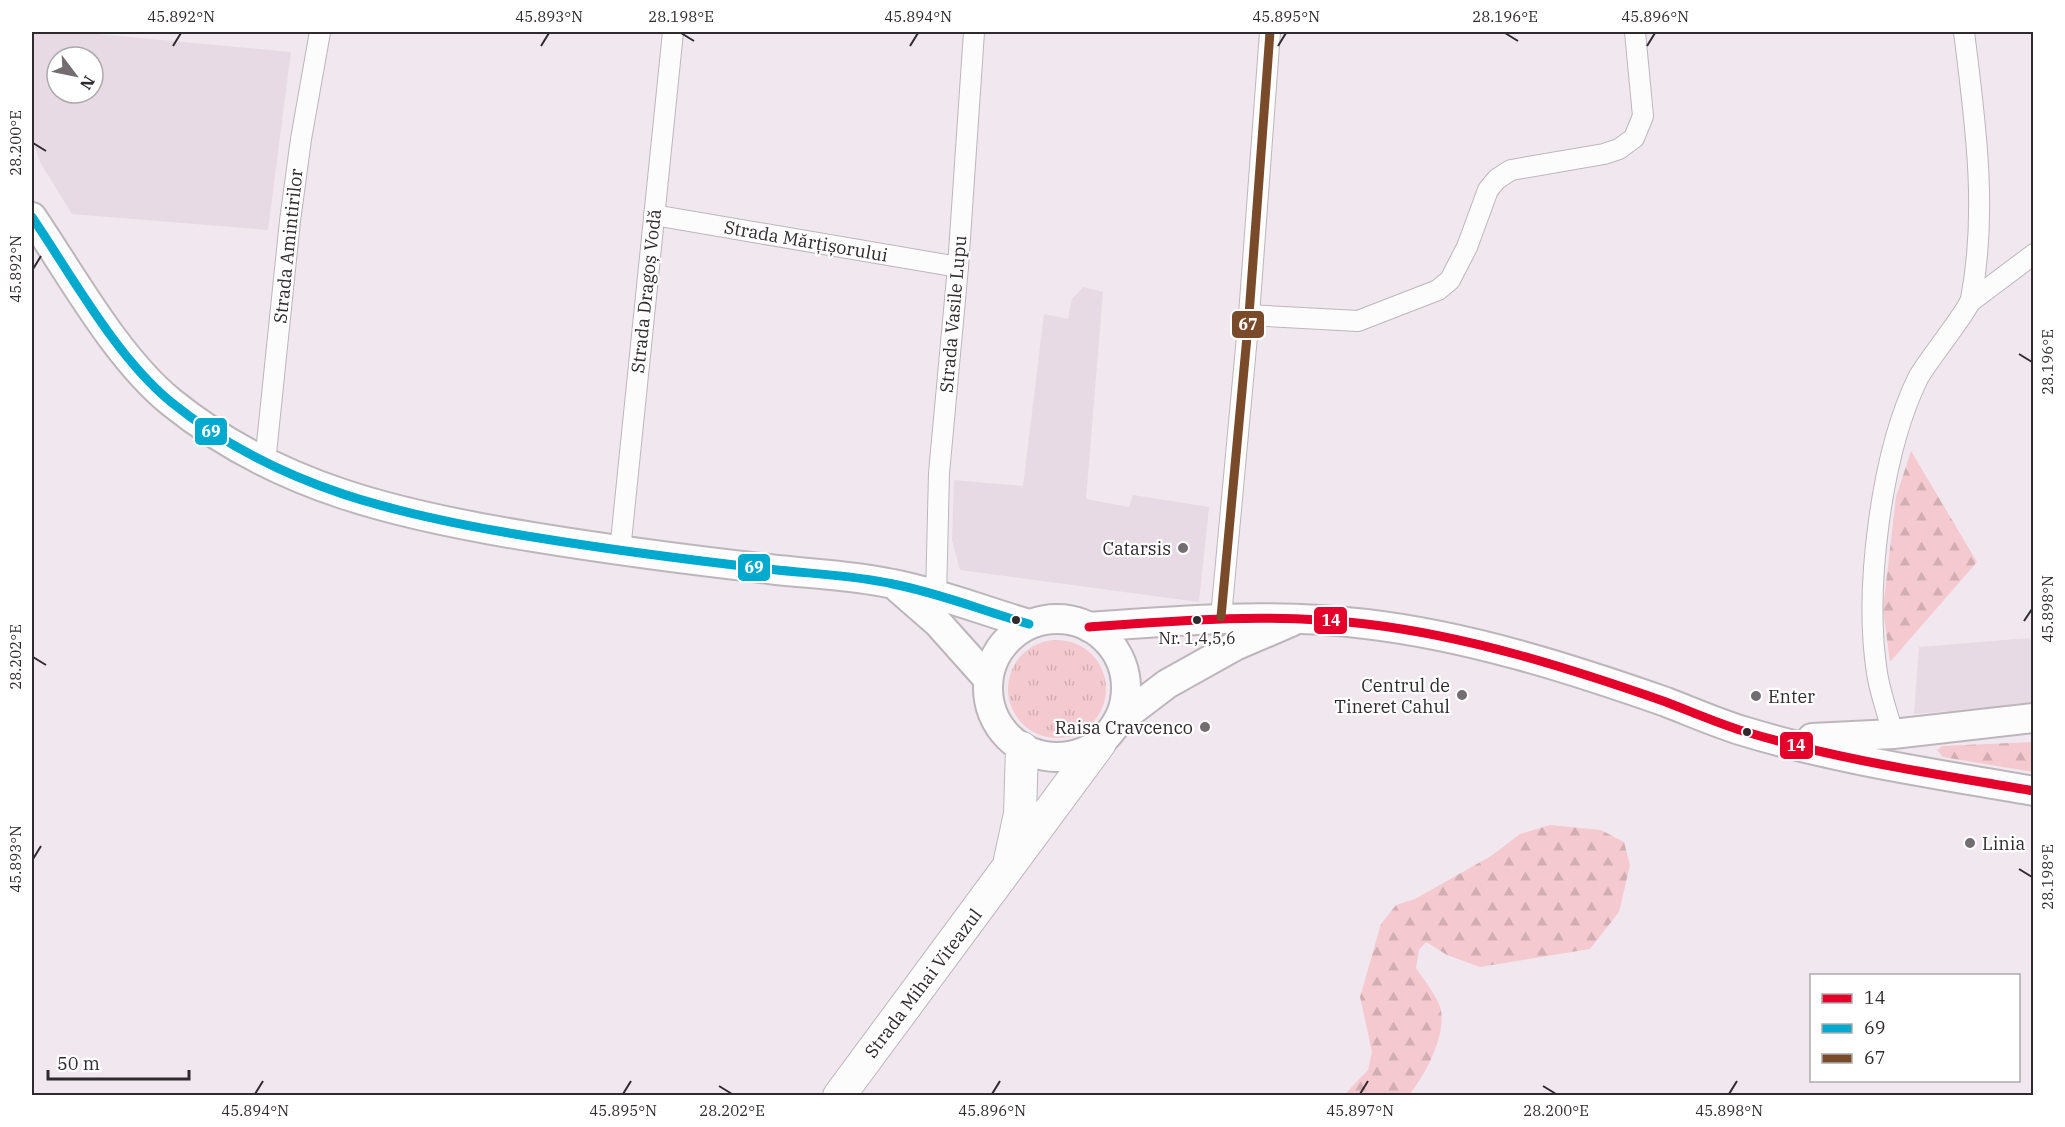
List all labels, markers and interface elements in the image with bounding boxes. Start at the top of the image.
text: 45.892°N [147,7,215,26]
text: 45.893°N [515,7,583,26]
text: 28.198°E [648,7,714,26]
text: 45.894°N [884,7,952,26]
text: 45.895°N [1252,7,1320,26]
text: 28.196°E [1472,7,1538,26]
text: 45.896°N [1621,7,1689,26]
north arrow [45,45,105,105]
text: N [76,72,100,94]
text: 28.200°E [6,110,25,176]
street label: Strada Amintirilor [268,167,308,325]
street label: Strada Dragoș Vodă [626,208,666,374]
street label: Strada Mărțișorului [722,215,890,267]
street label: Strada Vasile Lupu [935,234,971,394]
text: 45.892°N [6,235,25,303]
line badge: 67 [1231,310,1265,339]
text: 67 [1238,314,1258,334]
text: 28.196°E [2038,329,2057,395]
line badge: 69 [194,417,228,446]
text: 69 [201,421,221,441]
place label: Catarsis [1102,537,1171,560]
marker: Catarsis [1176,541,1190,555]
line badge: 69 [737,553,771,582]
text: 69 [744,557,764,577]
text: 45.898°N [2038,575,2057,643]
line badge: 14 [1313,606,1348,635]
text: 14 [1321,610,1341,630]
unlabelled marker [1010,614,1022,626]
marker: Nr. 1,4,5,6 [1191,614,1203,626]
text: 28.202°E [6,624,25,690]
place label: Nr. 1,4,5,6 [1158,628,1236,648]
place label: Centrul de Tineret Cahul [1334,674,1450,718]
place label: Enter [1768,685,1815,708]
marker: Centrul de Tineret Cahul [1455,688,1469,702]
marker: Enter [1749,689,1763,703]
place label: Raisa Cravcenco [1055,716,1193,739]
marker: Raisa Cravcenco [1198,720,1212,734]
unlabelled marker [1741,726,1753,738]
line badge: 14 [1779,731,1814,760]
text: 14 [1786,735,1806,755]
text: 45.893°N [6,825,25,893]
place label: Linia [1982,832,2026,855]
marker: Linia [1963,836,1977,850]
text: 28.198°E [2038,844,2057,910]
street label: Strada Mihai Viteazul [859,904,987,1062]
legend [1810,974,2020,1082]
text: 14 [1864,986,1886,1009]
text: 69 [1864,1016,1886,1039]
scale bar [48,1043,189,1081]
text: 67 [1864,1046,1886,1069]
text: 50 m [57,1052,100,1075]
text: 45.894°N [221,1101,289,1120]
text: 45.895°N [589,1101,657,1120]
text: 28.202°E [699,1101,765,1120]
text: 45.896°N [958,1101,1026,1120]
text: 45.897°N [1326,1101,1394,1120]
text: 28.200°E [1523,1101,1589,1120]
text: 45.898°N [1695,1101,1763,1120]

